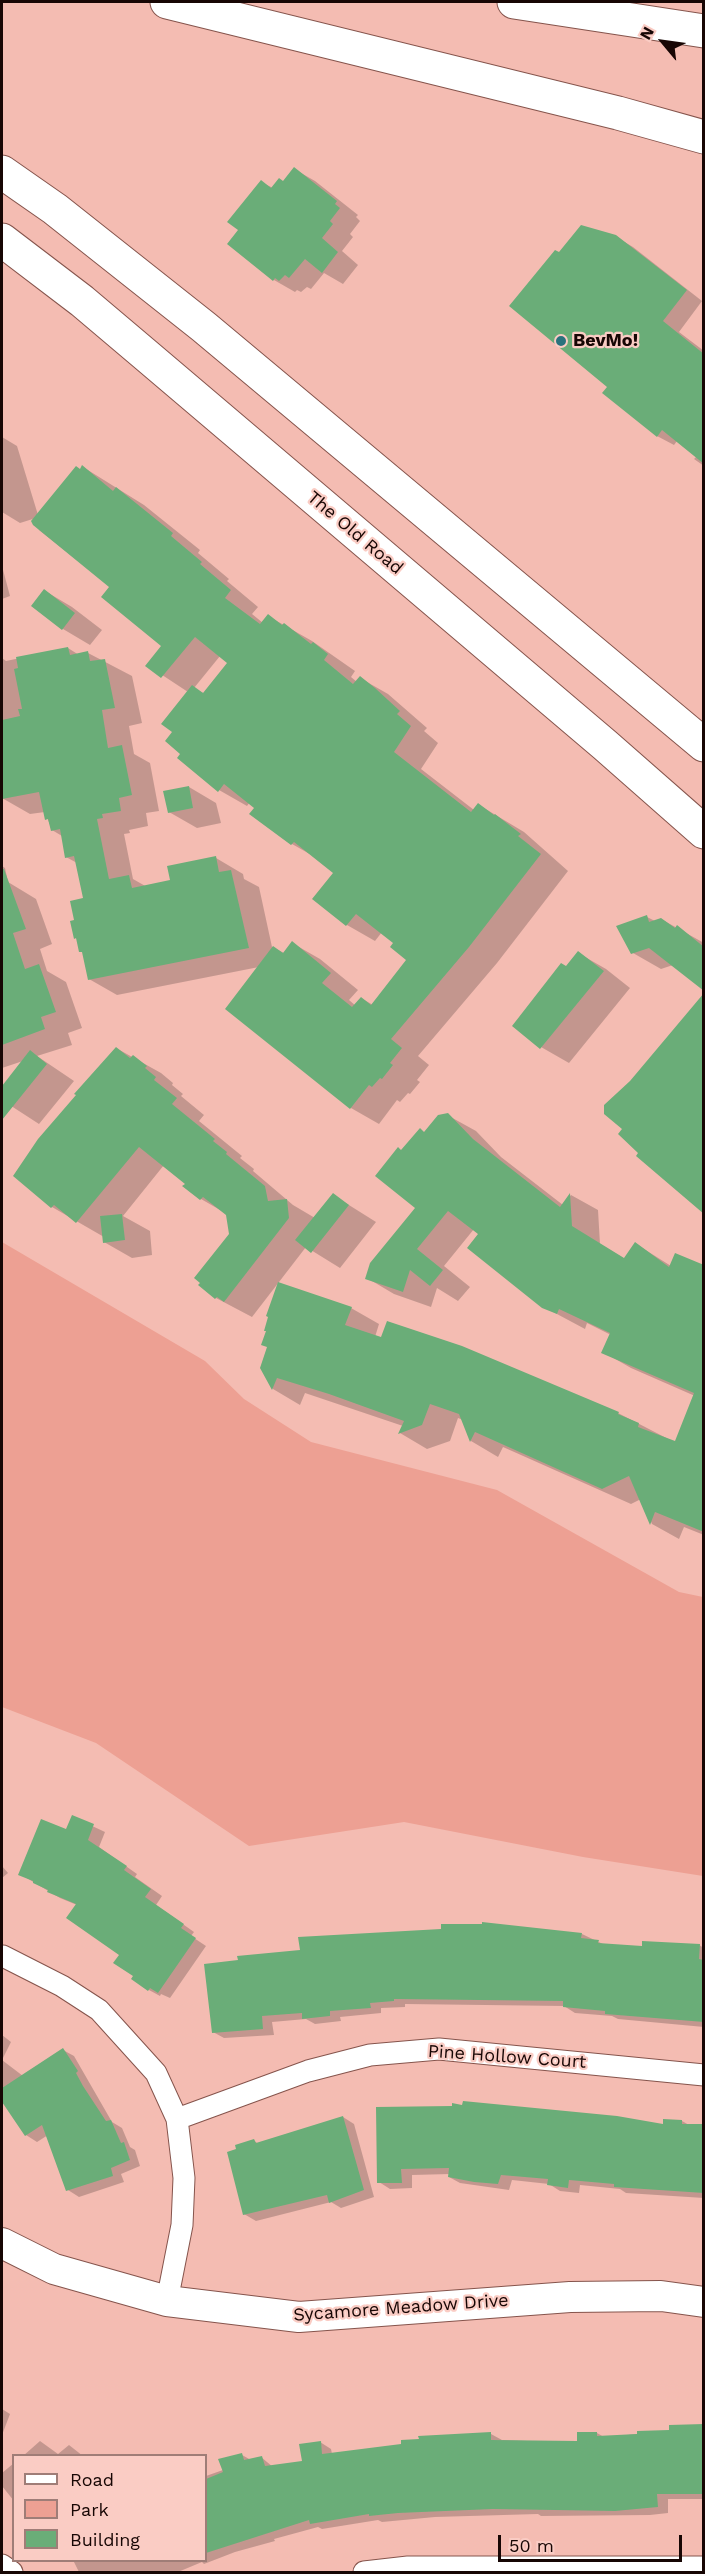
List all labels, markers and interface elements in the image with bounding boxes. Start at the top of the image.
north arrow [633,12,693,72]
text: N [636,23,658,43]
place label: BevMo! [573,330,638,352]
marker: BevMo! [554,334,568,348]
street label: The Old Road [303,487,407,579]
street label: Pine Hollow Court [427,2041,587,2073]
street label: Sycamore Meadow Drive [293,2290,509,2326]
legend [12,2454,207,2562]
text: Road [70,2469,114,2490]
text: Park [70,2499,109,2520]
scale bar [501,2523,686,2561]
text: Building [70,2529,140,2550]
text: 50 m [509,2535,554,2556]

